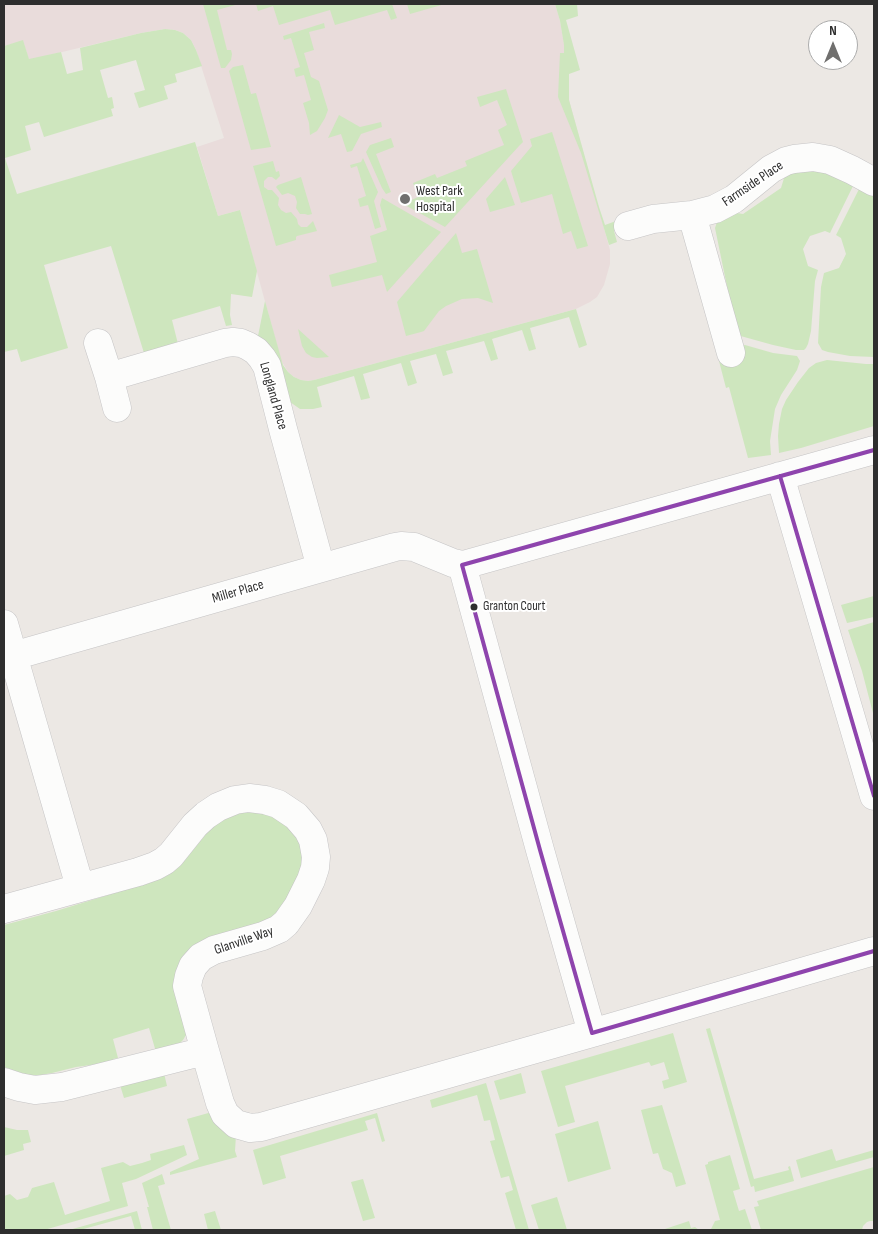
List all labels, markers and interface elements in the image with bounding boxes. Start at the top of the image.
north arrow [808,20,858,70]
text: N [829,22,837,39]
street label: Farmside Place [719,158,787,210]
place label: West Park Hospital [416,183,463,216]
marker: West Park Hospital [398,192,412,206]
street label: Longland Place [255,360,291,432]
street label: Miller Place [210,577,266,607]
place label: Granton Court [483,599,545,615]
marker: Granton Court [469,602,479,612]
street label: Glanville Way [212,923,276,959]

